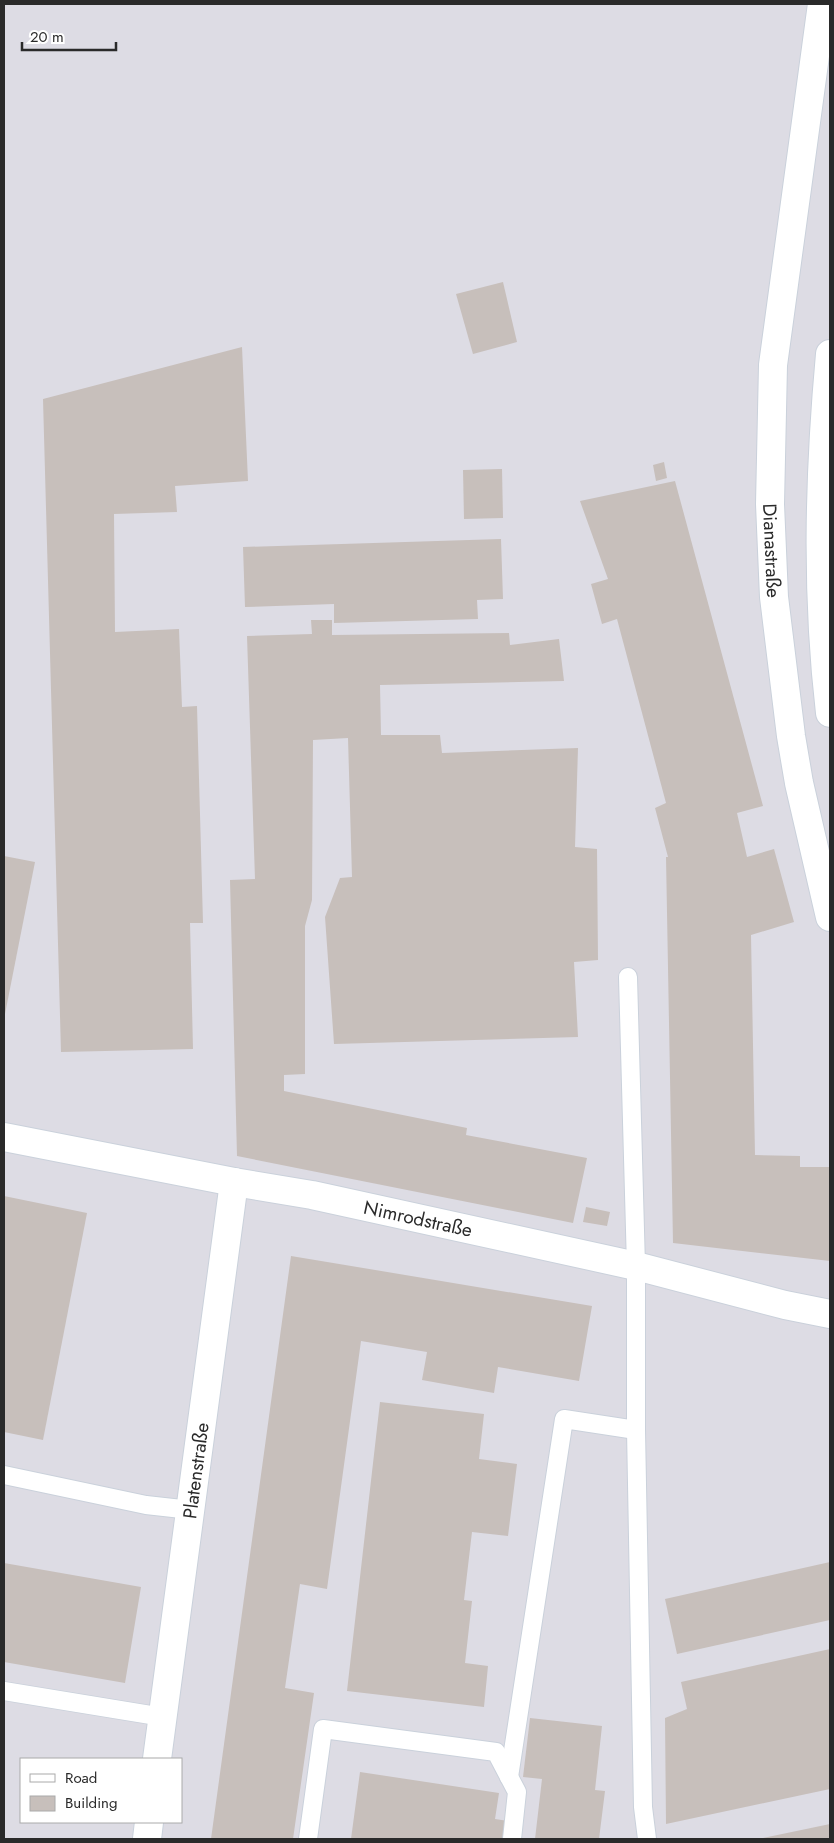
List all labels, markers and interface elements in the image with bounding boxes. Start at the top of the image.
scale bar [22,20,116,52]
text: 20 m [30,26,64,48]
street label: Dianastraße [756,503,788,599]
street label: Nimrodstraße [361,1193,475,1243]
street label: Platenstraße [176,1421,215,1520]
legend [20,1758,182,1823]
text: Road [65,1767,97,1789]
text: Building [65,1792,117,1814]

